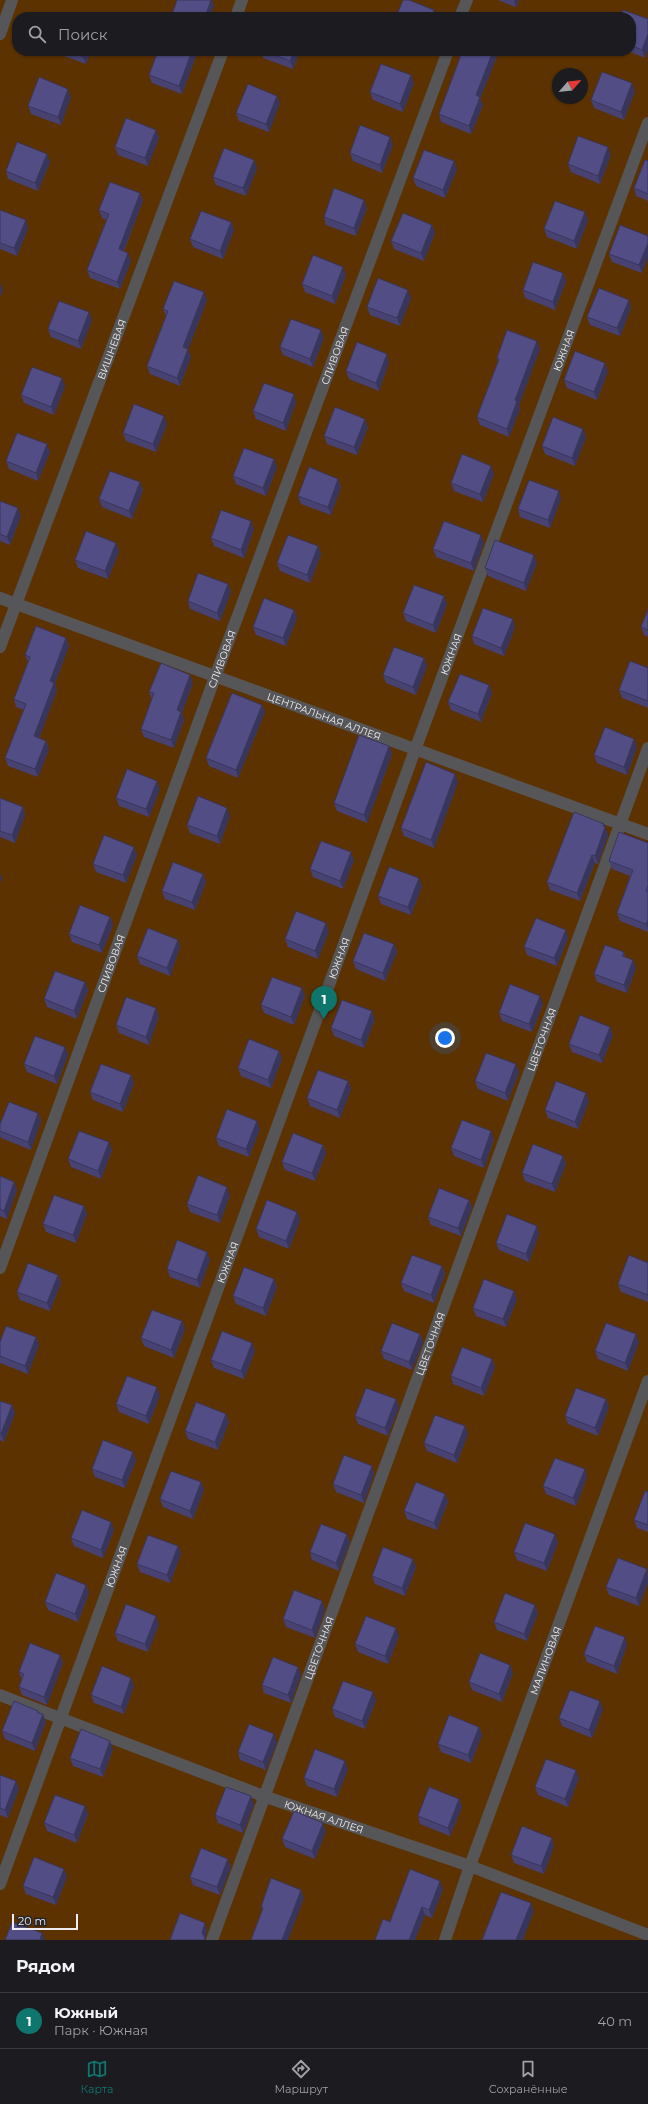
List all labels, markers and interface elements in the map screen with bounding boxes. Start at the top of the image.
search box [12,12,636,56]
icon: search [26,23,48,45]
text: Поиск [58,25,107,44]
north arrow [552,68,588,104]
street label: ВИШНЕВАЯ [94,317,129,381]
street label: СЛИВОВАЯ [318,325,351,386]
street label: ЮЖНАЯ [550,328,577,373]
street label: СЛИВОВАЯ [205,628,238,690]
street label: ЮЖНАЯ [437,631,464,677]
street label: ЦЕНТРАЛЬНАЯ АЛЛЕЯ [265,689,383,743]
street label: СЛИВОВАЯ [94,933,127,994]
street label: ЮЖНАЯ [325,936,352,981]
pin: 1 [311,986,337,1019]
street label: ЦВЕТОЧНАЯ [524,1006,559,1073]
your location [435,1028,455,1048]
street label: ЮЖНАЯ [214,1240,241,1285]
street label: ЦВЕТОЧНАЯ [413,1310,448,1377]
street label: ЮЖНАЯ [103,1544,130,1589]
street label: ЦВЕТОЧНАЯ [301,1614,336,1681]
street label: МАЛИНОВАЯ [527,1625,564,1696]
street label: ЮЖНАЯ АЛЛЕЯ [283,1797,365,1836]
scale bar [12,1912,78,1931]
text: 20 m [18,1914,46,1928]
text: Рядом [16,1956,75,1976]
text: Южный [54,2003,118,2022]
text: 1 [26,2013,32,2029]
text: 40 m [598,2013,632,2029]
text: Парк · Южная [54,2022,148,2038]
tab: Карта [80,2058,113,2096]
tab: Маршрут [274,2058,328,2096]
tab: Сохранённые [489,2058,568,2096]

